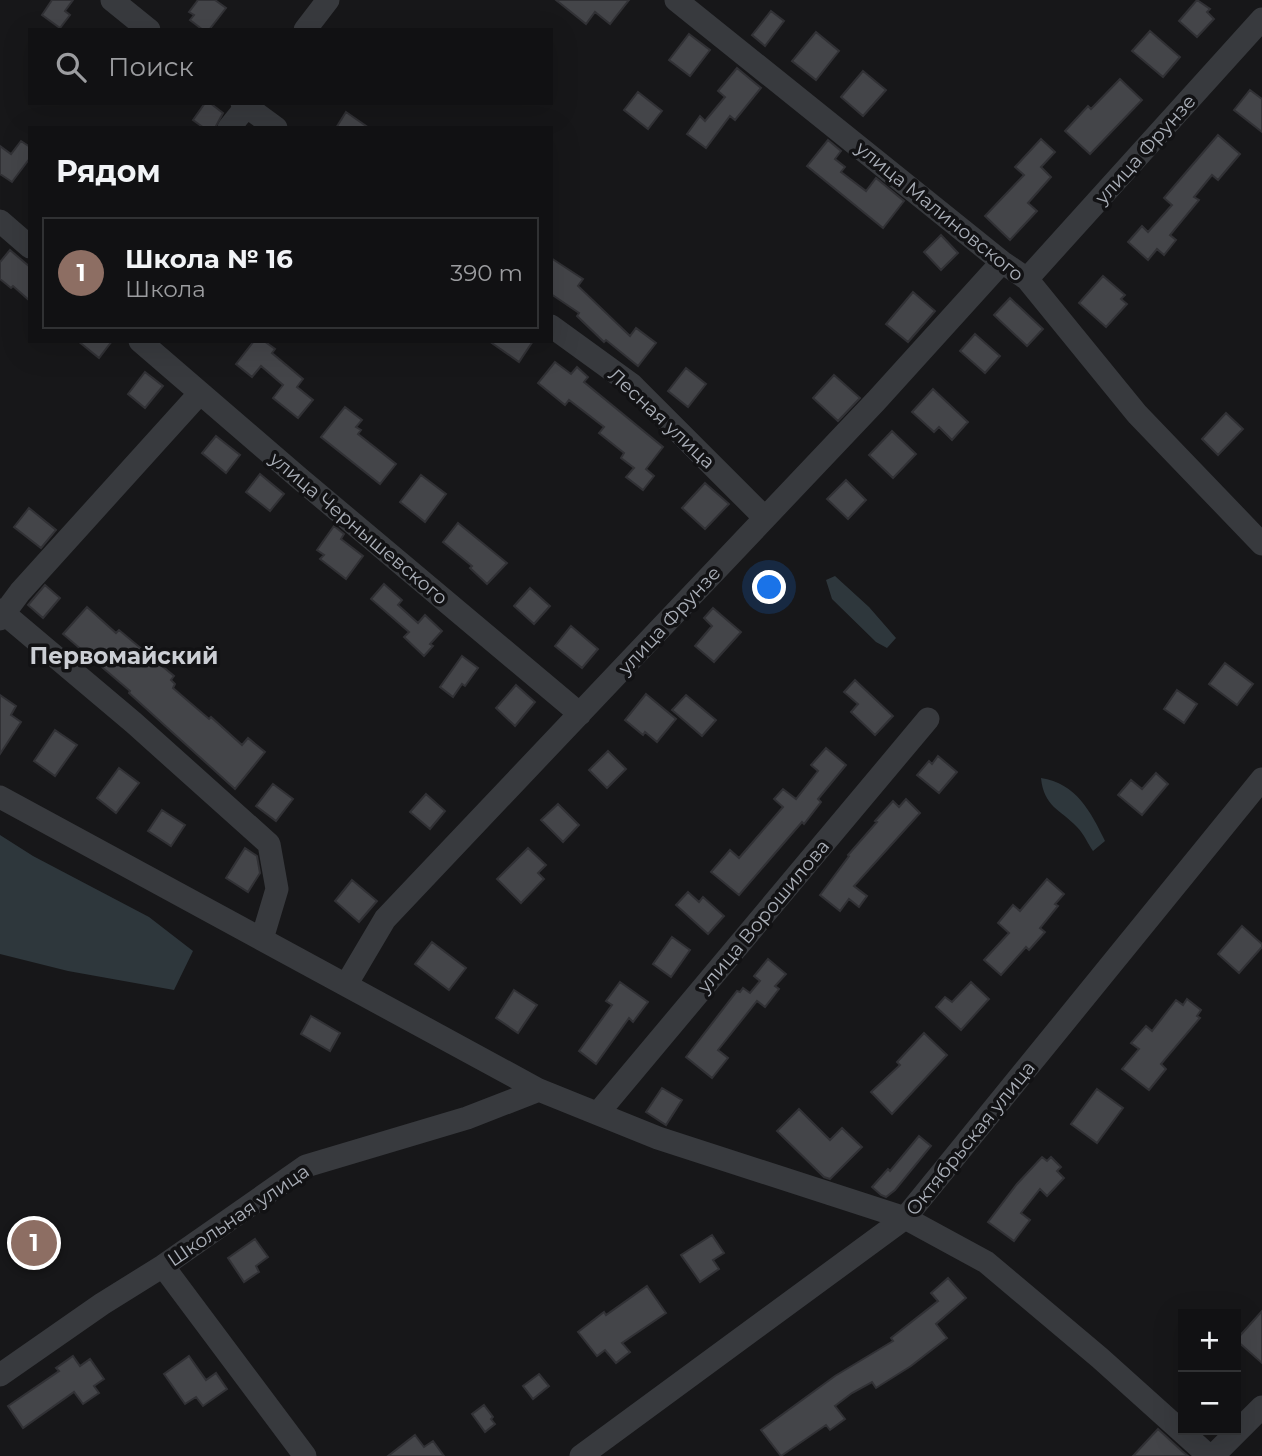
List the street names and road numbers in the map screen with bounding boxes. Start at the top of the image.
street label: улица Фрунзе [1089,90,1201,210]
street label: улица Малиновского [850,136,1028,286]
street label: Лесная улица [604,363,720,474]
street label: улица Чернышевского [264,446,452,610]
street label: улица Фрунзе [613,561,725,680]
street label: улица Ворошилова [692,835,834,998]
street label: Октябрьская улица [901,1056,1040,1220]
street label: Школьная улица [163,1159,314,1271]

